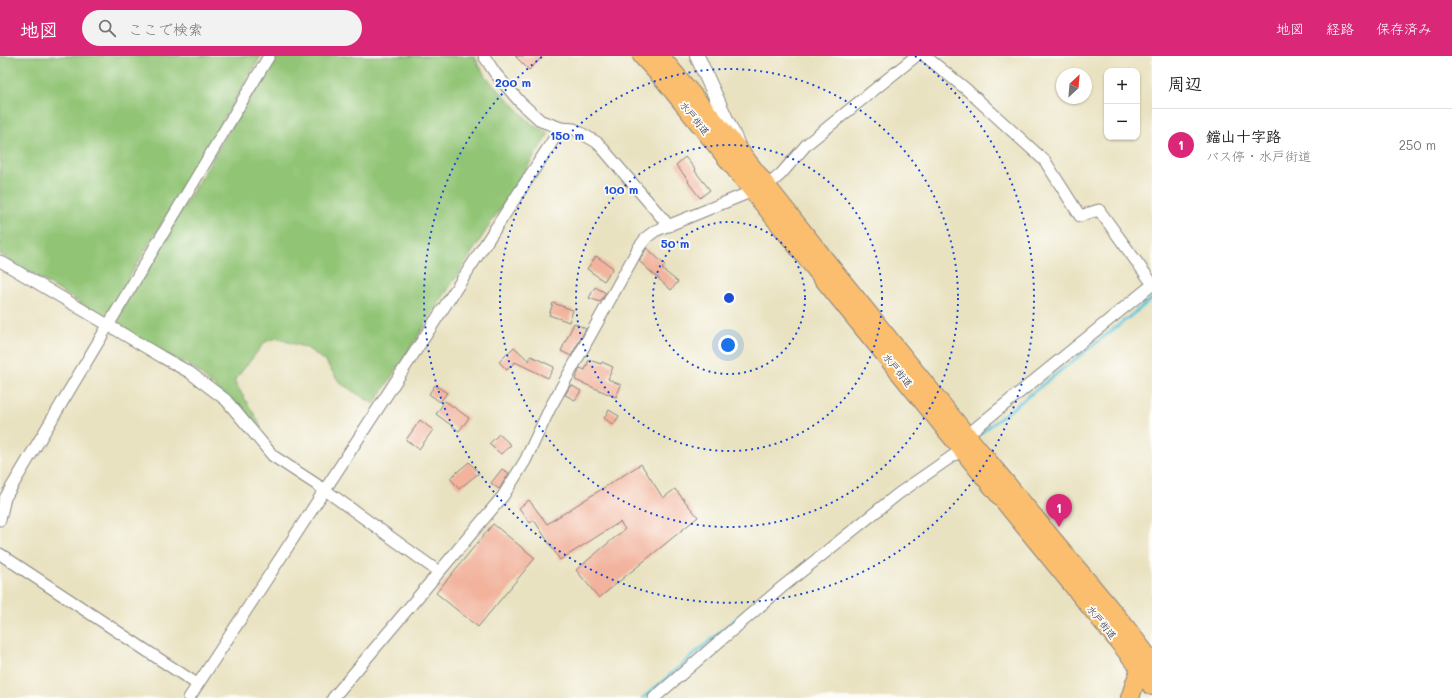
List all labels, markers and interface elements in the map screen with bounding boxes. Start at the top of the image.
search box [82,10,362,46]
text: 地図 [20,17,58,42]
icon: search [96,17,118,39]
text: ここで検索 [128,19,203,39]
text: 地図 [1276,19,1304,38]
text: 経路 [1326,19,1354,38]
text: 保存済み [1376,19,1432,38]
north arrow [1056,68,1092,104]
map controls [1104,68,1140,140]
button: + [1104,68,1140,104]
text: 周辺 [1168,72,1202,94]
text: 200 m [495,74,531,90]
street label: 水戸街道 [677,98,713,138]
button: − [1104,104,1140,140]
text: 鐺山十字路 [1206,126,1281,146]
text: 150 m [550,127,584,143]
text: 1 [1178,136,1184,153]
text: 250 m [1399,136,1436,153]
text: バス停 · 水戸街道 [1206,147,1311,164]
text: 100 m [604,181,638,197]
text: 50 m [661,235,689,251]
centre of rings [722,291,736,305]
your location [718,335,738,355]
street label: 水戸街道 [880,350,916,390]
pin: 1 [1046,494,1072,527]
street label: 水戸街道 [1084,602,1120,642]

